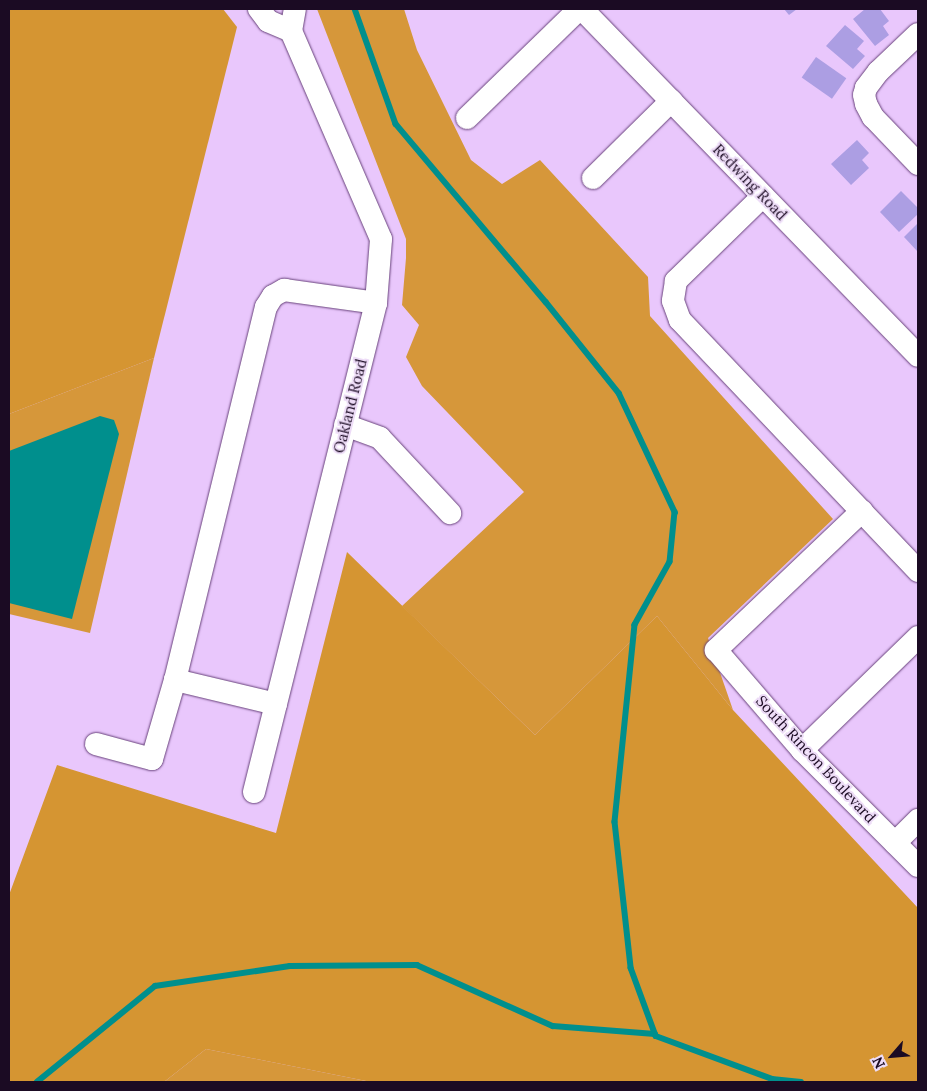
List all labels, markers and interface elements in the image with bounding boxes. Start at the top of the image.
street label: Redwing Road [709,140,791,224]
street label: Oakland Road [330,357,370,455]
street label: South Rincon Boulevard [752,692,880,826]
north arrow [867,1031,917,1081]
text: N [868,1054,889,1072]

